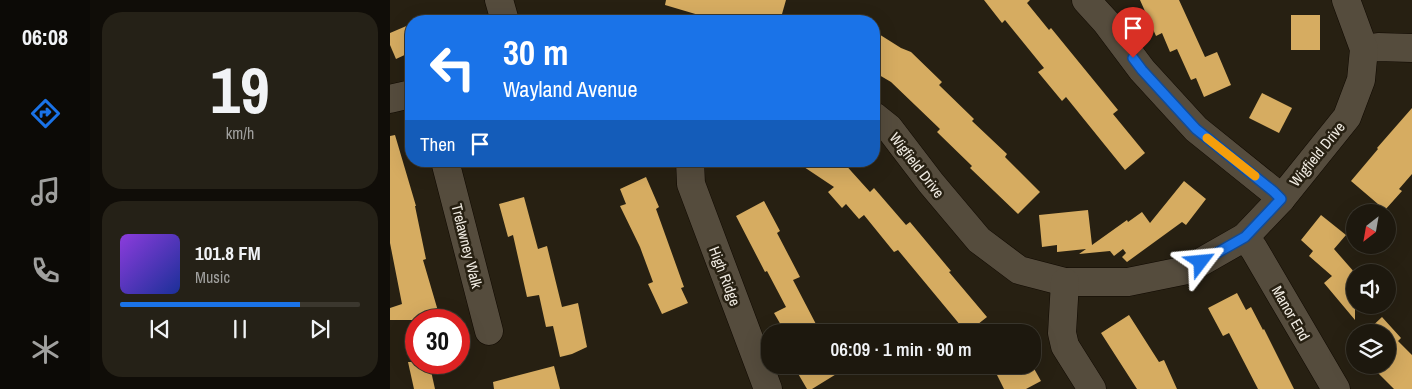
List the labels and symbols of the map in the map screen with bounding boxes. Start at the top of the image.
pin [1112,7,1154,58]
street label: Wigfield Drive [1284,117,1350,191]
street label: Wigfield Drive [885,128,949,202]
street label: Trelawney Walk [446,201,488,291]
north arrow [1346,204,1396,254]
position arrow [1174,235,1226,287]
street label: High Ridge [704,243,746,309]
street label: Manor End [1267,282,1315,344]
speed limit sign: 30 [405,309,470,374]

